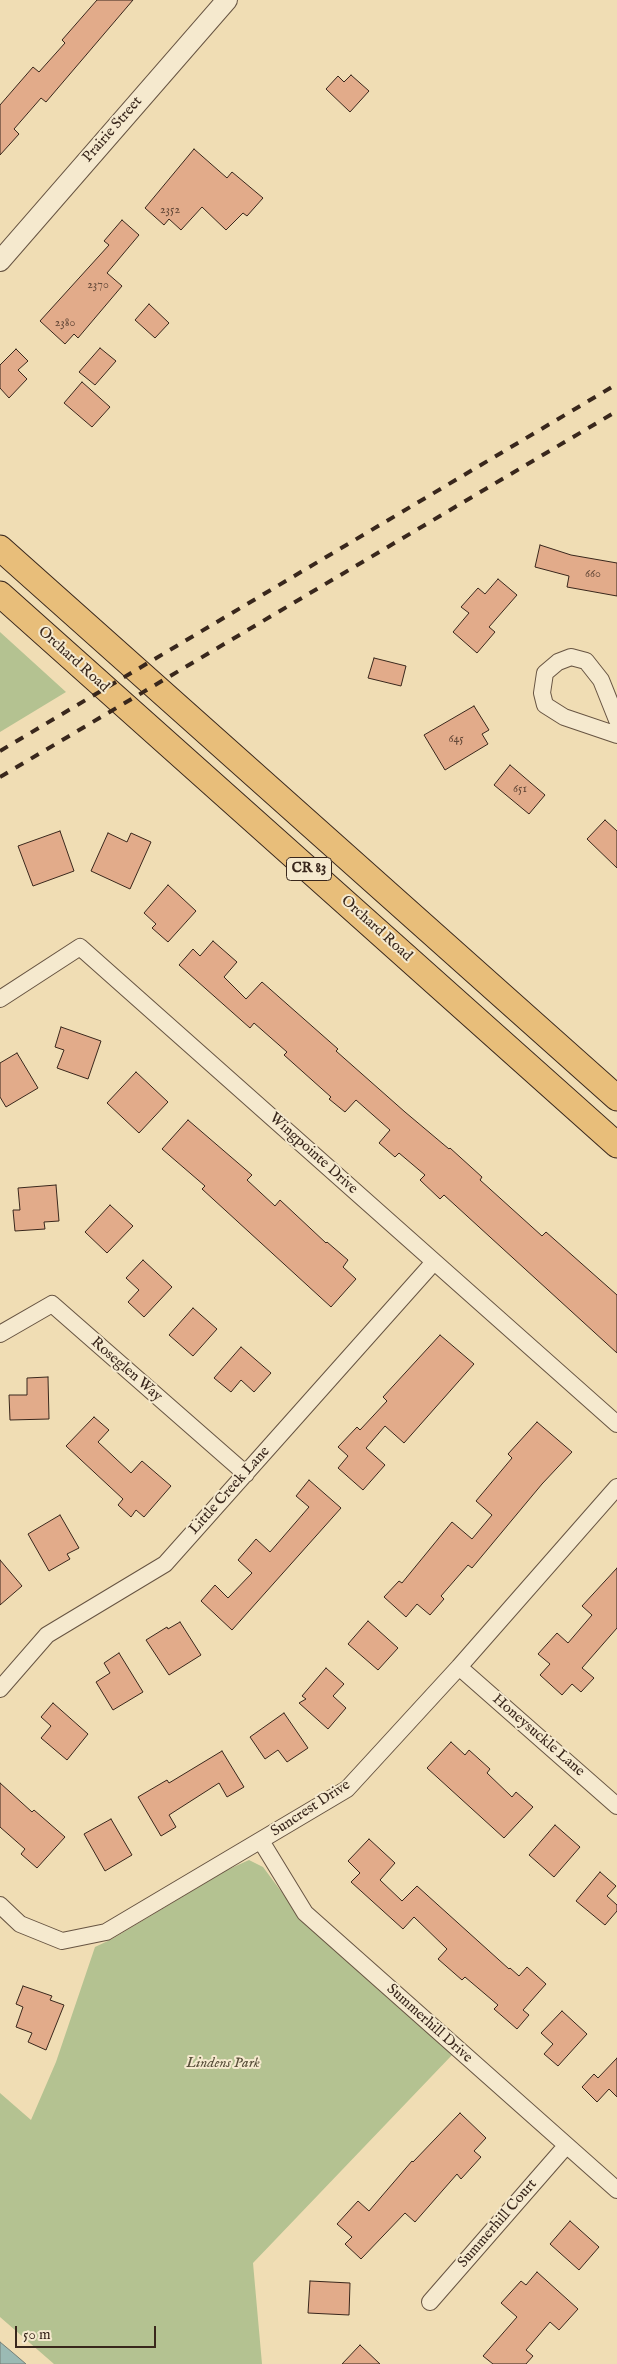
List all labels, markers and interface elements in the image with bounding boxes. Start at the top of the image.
street label: Prairie Street [79,93,147,167]
house number: 2352 [160,204,180,218]
house number: 2370 [87,279,109,293]
house number: 2380 [55,317,75,331]
house number: 660 [585,568,601,582]
street label: Orchard Road [34,623,112,697]
house number: 645 [448,733,464,747]
house number: 651 [513,783,527,797]
road number: CR 83 [286,858,332,881]
street label: Orchard Road [337,892,415,966]
street label: Wingpointe Drive [265,1110,361,1198]
street label: Roseglen Way [87,1334,165,1406]
street label: Little Creek Lane [186,1443,274,1539]
street label: Honeysuckle Lane [488,1691,588,1781]
street label: Suncrest Drive [268,1777,354,1841]
street label: Summerhill Drive [382,1981,476,2067]
park label: Lindens Park [186,2055,260,2073]
street label: Summerhill Court [455,2176,541,2272]
scale bar [18,2316,159,2348]
text: 50 m [23,2325,51,2344]

